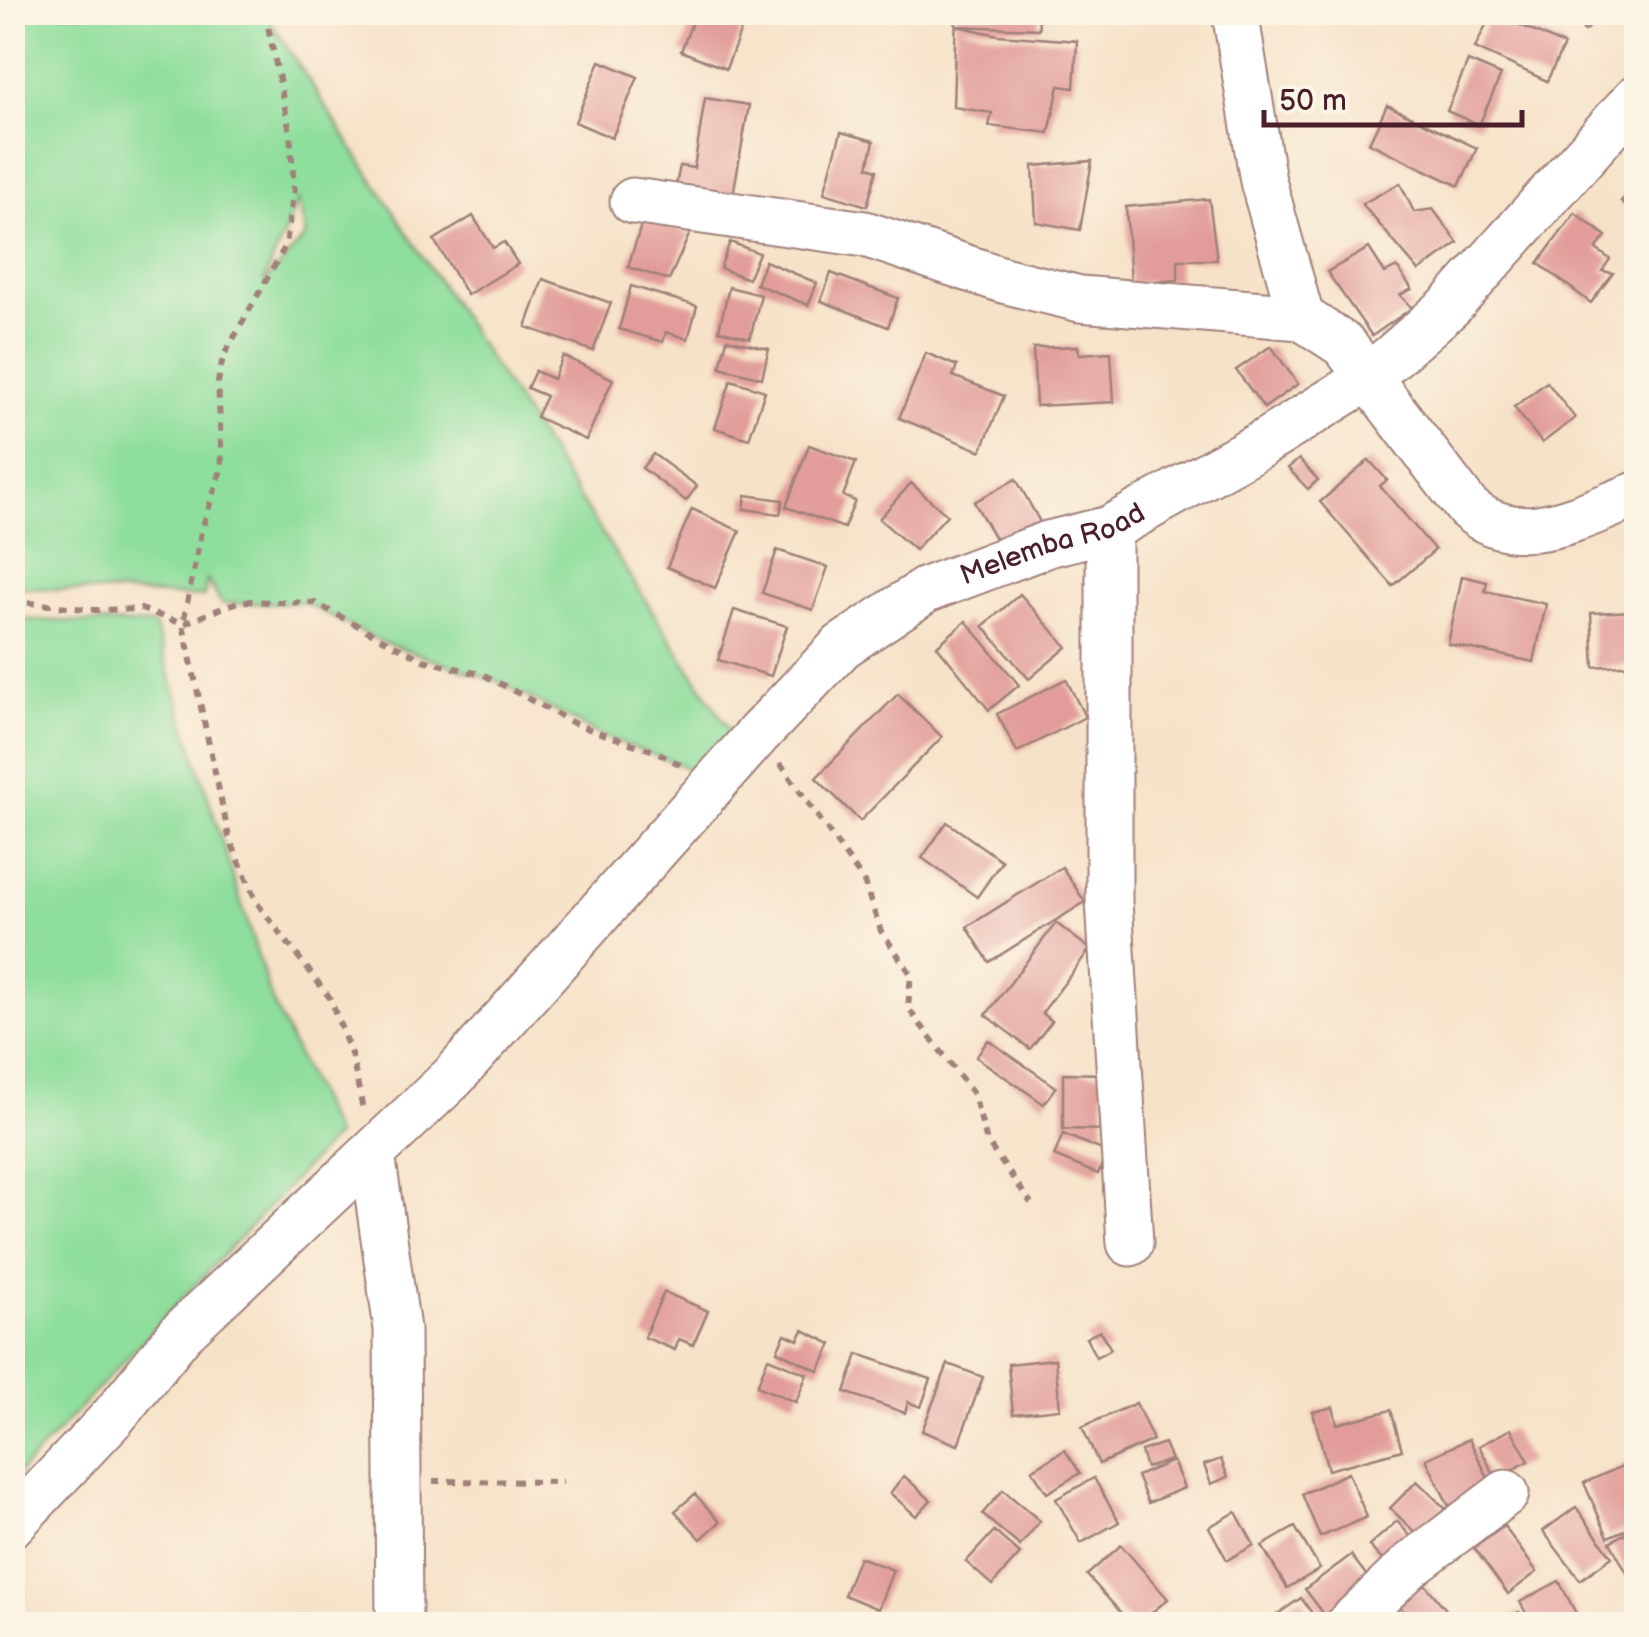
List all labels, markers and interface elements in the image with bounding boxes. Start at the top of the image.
scale bar [1264,65,1522,127]
text: 50 m [1279,83,1347,119]
street label: Melemba Road [956,496,1151,592]

